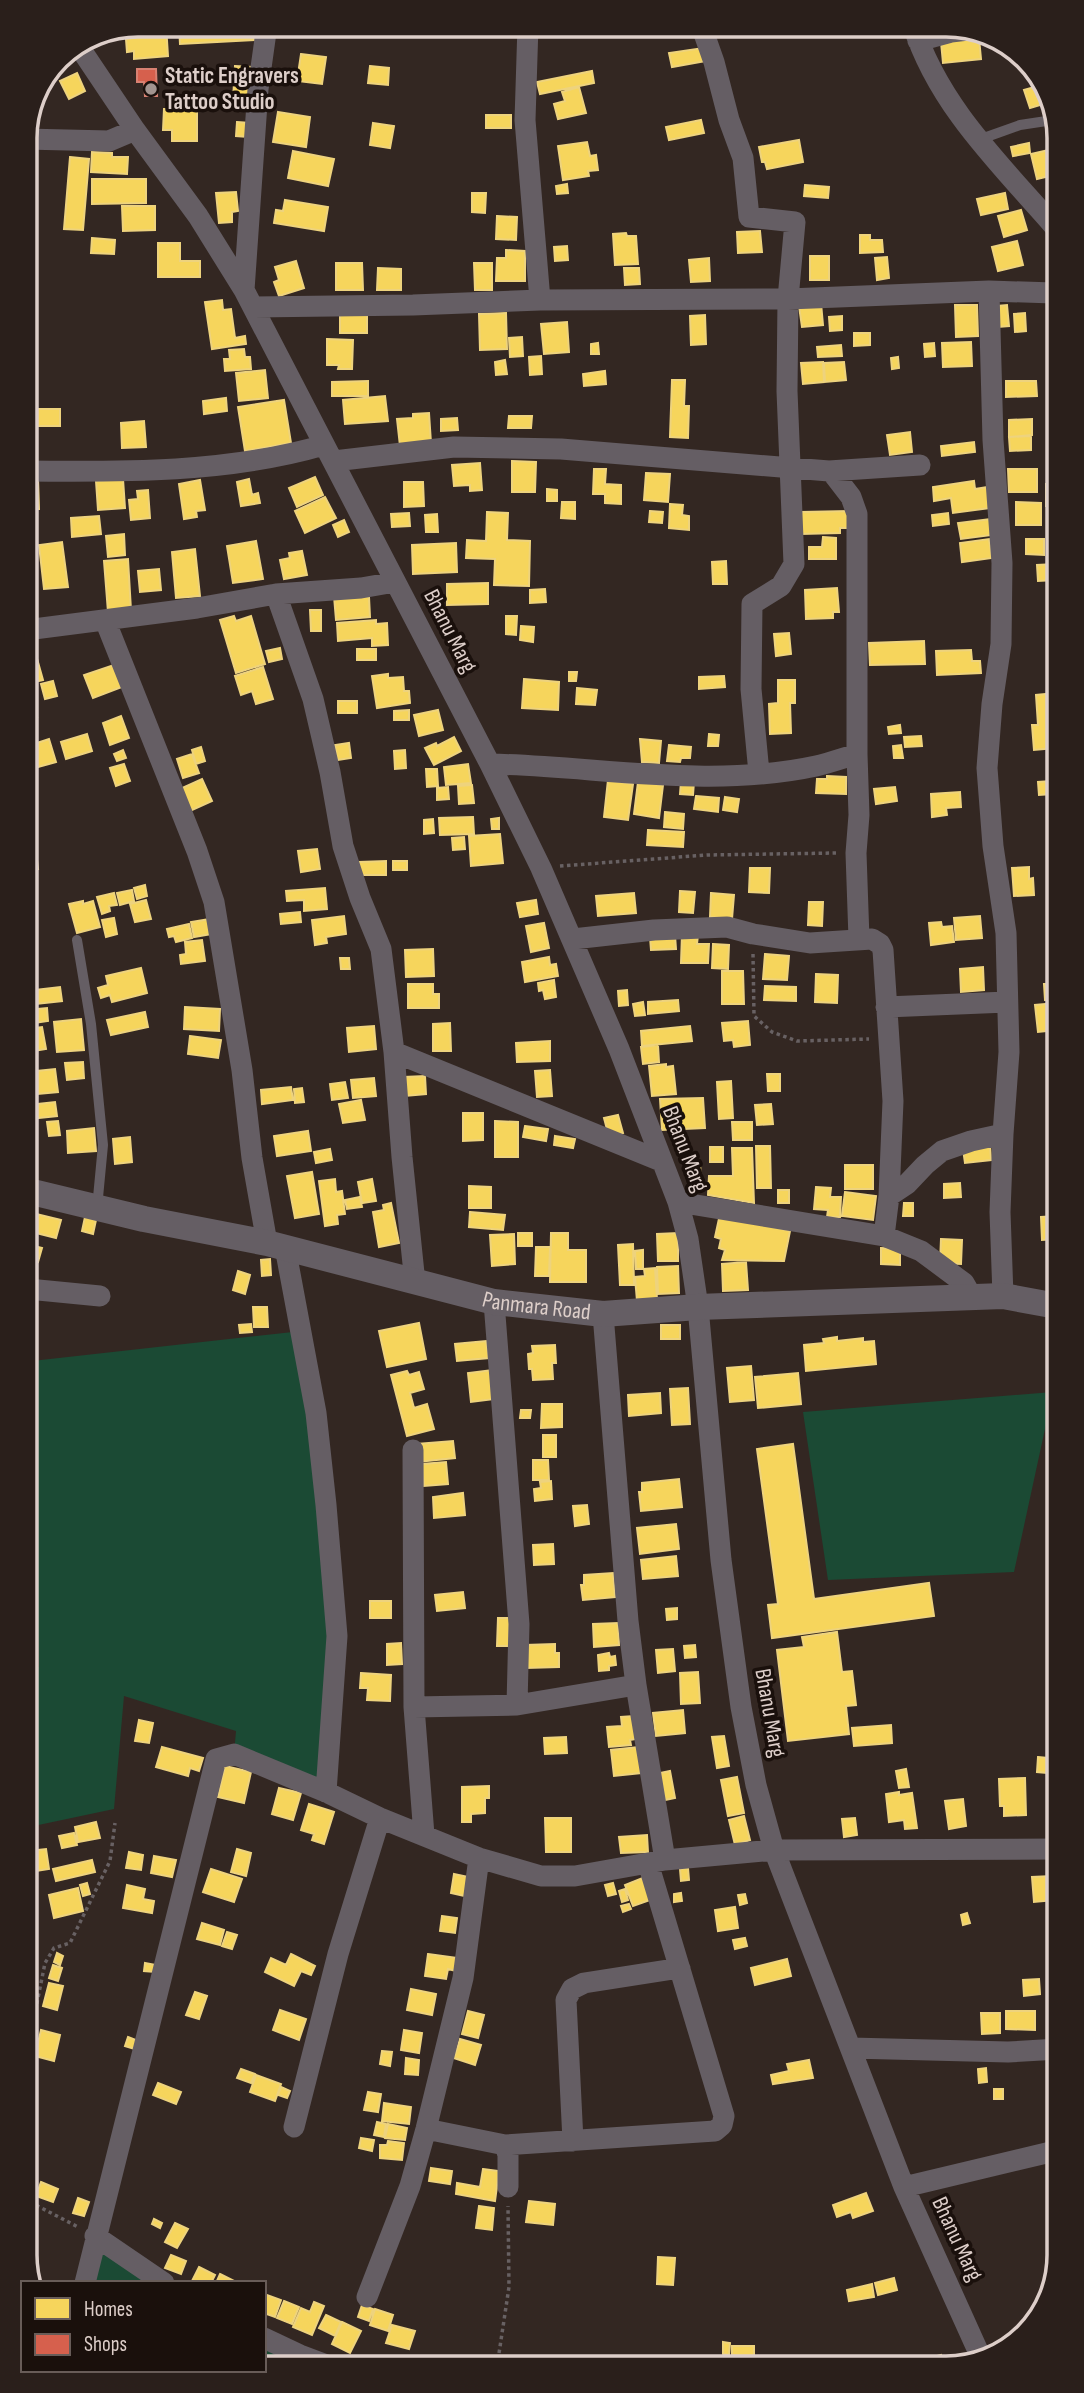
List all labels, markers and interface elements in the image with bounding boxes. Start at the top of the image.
place label: Static Engravers Tattoo Studio [165,62,299,116]
marker: Static Engravers Tattoo Studio [143,81,159,97]
street label: Bhanu Marg [417,585,483,677]
street label: Bhanu Marg [656,1102,714,1196]
street label: Panmara Road [479,1286,592,1327]
street label: Bhanu Marg [748,1666,792,1760]
street label: Bhanu Marg [925,2192,989,2286]
legend [21,2281,266,2372]
text: Homes [84,2297,133,2322]
text: Shops [84,2332,127,2357]

